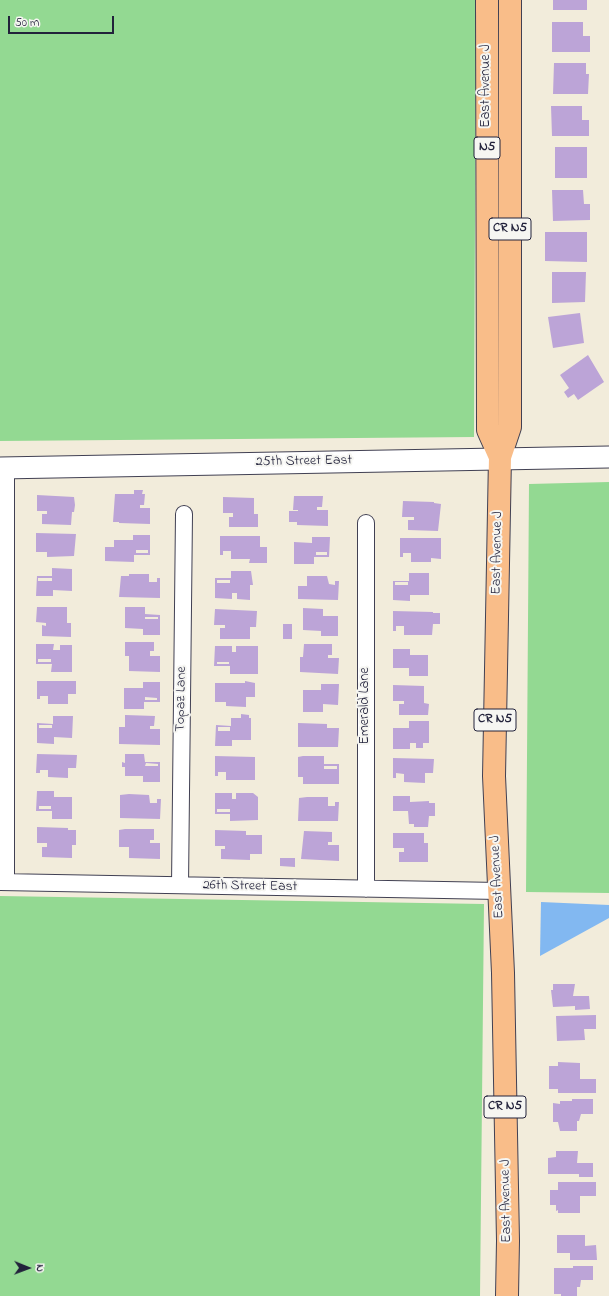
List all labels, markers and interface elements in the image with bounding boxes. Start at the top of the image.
scale bar [10,8,116,34]
text: 50 m [15,14,39,32]
street label: East Avenue J [479,44,495,128]
road number: N5 [474,137,500,159]
road number: CR N5 [489,218,531,240]
street label: 25th Street East [256,453,352,471]
street label: East Avenue J [489,511,507,595]
street label: Topaz Lane [173,666,191,732]
street label: Emerald Lane [358,667,374,745]
road number: CR N5 [474,709,516,731]
street label: East Avenue J [487,835,509,919]
street label: 26th Street East [203,878,297,896]
road number: CR N5 [484,1096,526,1118]
street label: East Avenue J [498,1159,516,1243]
north arrow [8,1248,48,1288]
text: N [32,1264,48,1272]

